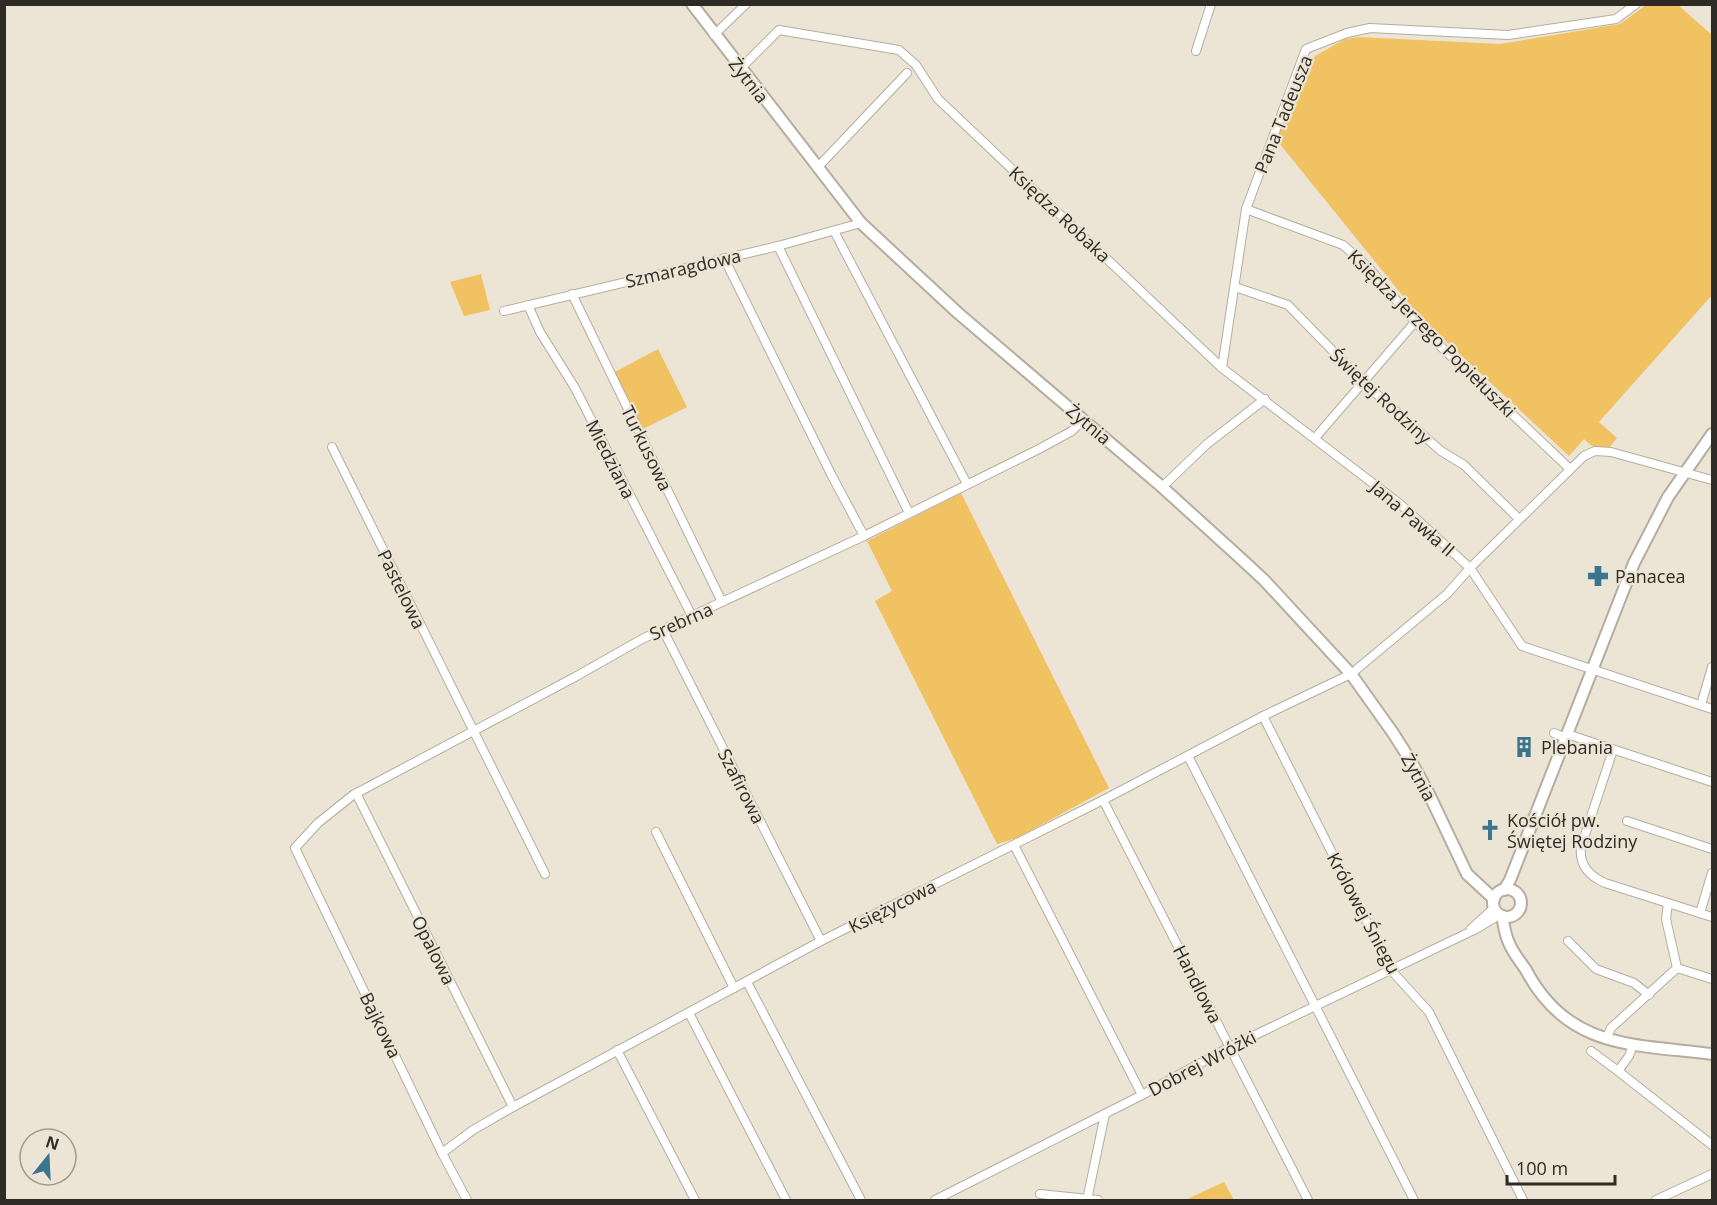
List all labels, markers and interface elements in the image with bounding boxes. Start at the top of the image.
street label: Pana Tadeusza [1248,51,1318,177]
street label: Żytnia [724,52,774,108]
street label: Księdza Robaka [1004,161,1116,267]
street label: Szmaragdowa [623,243,743,293]
street label: Księdza Jerzego Popiełuszki [1343,244,1521,422]
street label: Świętej Rodziny [1325,343,1438,450]
street label: Żytnia [1062,398,1116,450]
street label: Turkusowa [616,401,678,495]
street label: Miedziana [581,415,641,503]
street label: Jana Pawła II [1364,473,1460,561]
street label: Pastelowa [373,545,431,633]
pharmacy icon: Panacea [1586,564,1610,588]
place label: Panacea [1615,564,1686,588]
street label: Srebrna [646,596,716,646]
building icon: Plebania [1512,735,1536,759]
place label: Plebania [1541,735,1613,759]
street label: Szafirowa [713,744,771,828]
street label: Żytnia [1396,749,1442,805]
place label: Kościół pw. Świętej Rodziny [1507,808,1638,853]
church icon: Kościół pw. Świętej Rodziny [1478,818,1502,842]
street label: Królowej Śniegu [1322,848,1406,978]
street label: Księżycowa [844,874,940,938]
street label: Opalowa [406,911,462,989]
street label: Handlowa [1168,941,1228,1027]
street label: Bajkowa [355,988,407,1062]
street label: Dobrej Wróżki [1144,1025,1260,1101]
north arrow [18,1127,78,1187]
text: N [43,1130,62,1155]
scale bar [1507,1148,1615,1186]
text: 100 m [1516,1156,1568,1180]

